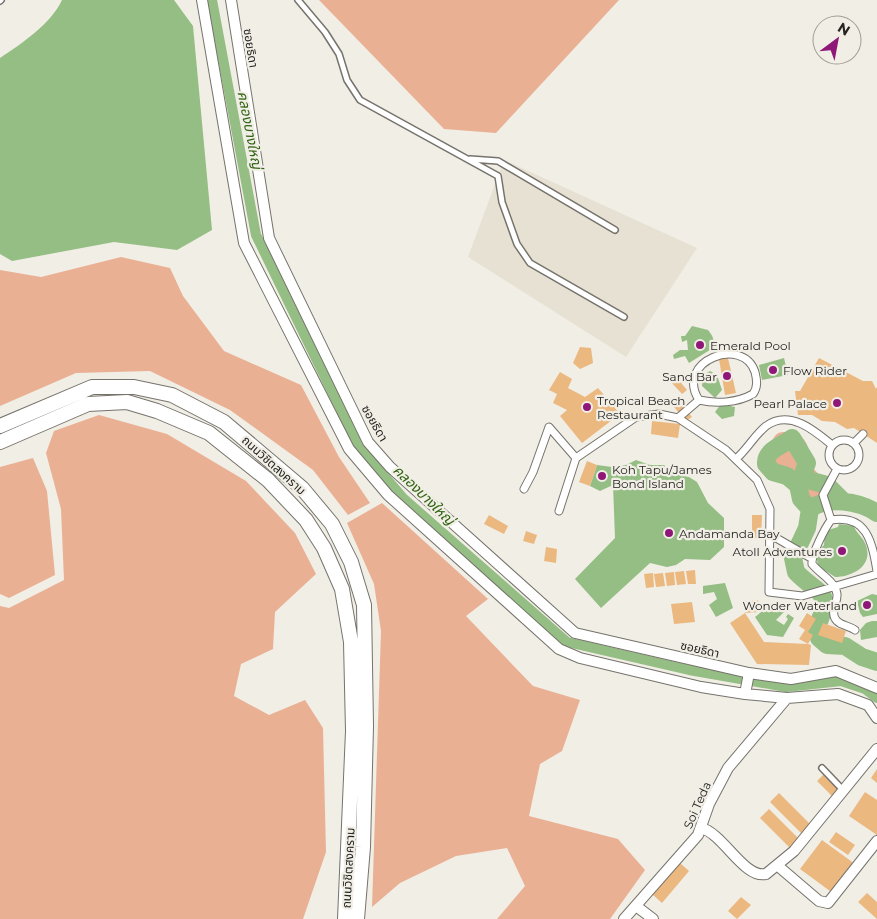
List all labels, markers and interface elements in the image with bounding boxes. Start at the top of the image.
north arrow [812,15,862,65]
text: N [834,18,853,40]
street label: ซอยธิดา [241,27,261,69]
water label: คลองบางใหญ่ [234,90,267,172]
place label: Emerald Pool [710,338,791,353]
marker: Emerald Pool [694,339,706,351]
place label: Flow Rider [783,363,847,378]
marker: Flow Rider [767,364,779,376]
place label: Sand Bar [662,369,717,384]
marker: Sand Bar [721,370,733,382]
place label: Tropical Beach Restaurant [597,393,685,422]
place label: Pearl Palace [754,396,827,411]
marker: Pearl Palace [831,397,843,409]
marker: Tropical Beach Restaurant [581,401,593,413]
street label: ซอยธิดา [359,402,391,444]
street label: ถนนวิชิตสงคราม [239,432,309,498]
water label: คลองบางใหญ่ [389,461,460,530]
place label: Koh Tapu/James Bond Island [612,462,712,491]
marker: Koh Tapu/James Bond Island [596,470,608,482]
place label: Andamanda Bay [679,526,780,541]
marker: Andamanda Bay [663,527,675,539]
place label: Atoll Adventures [733,544,832,559]
marker: Atoll Adventures [836,545,848,557]
place label: Wonder Waterland [742,598,857,613]
marker: Wonder Waterland [861,599,873,611]
street label: ซอยธิดา [679,637,721,661]
street label: Soi Teda [680,779,714,831]
street label: ถนนวิชิตสงคราม [338,827,358,909]

